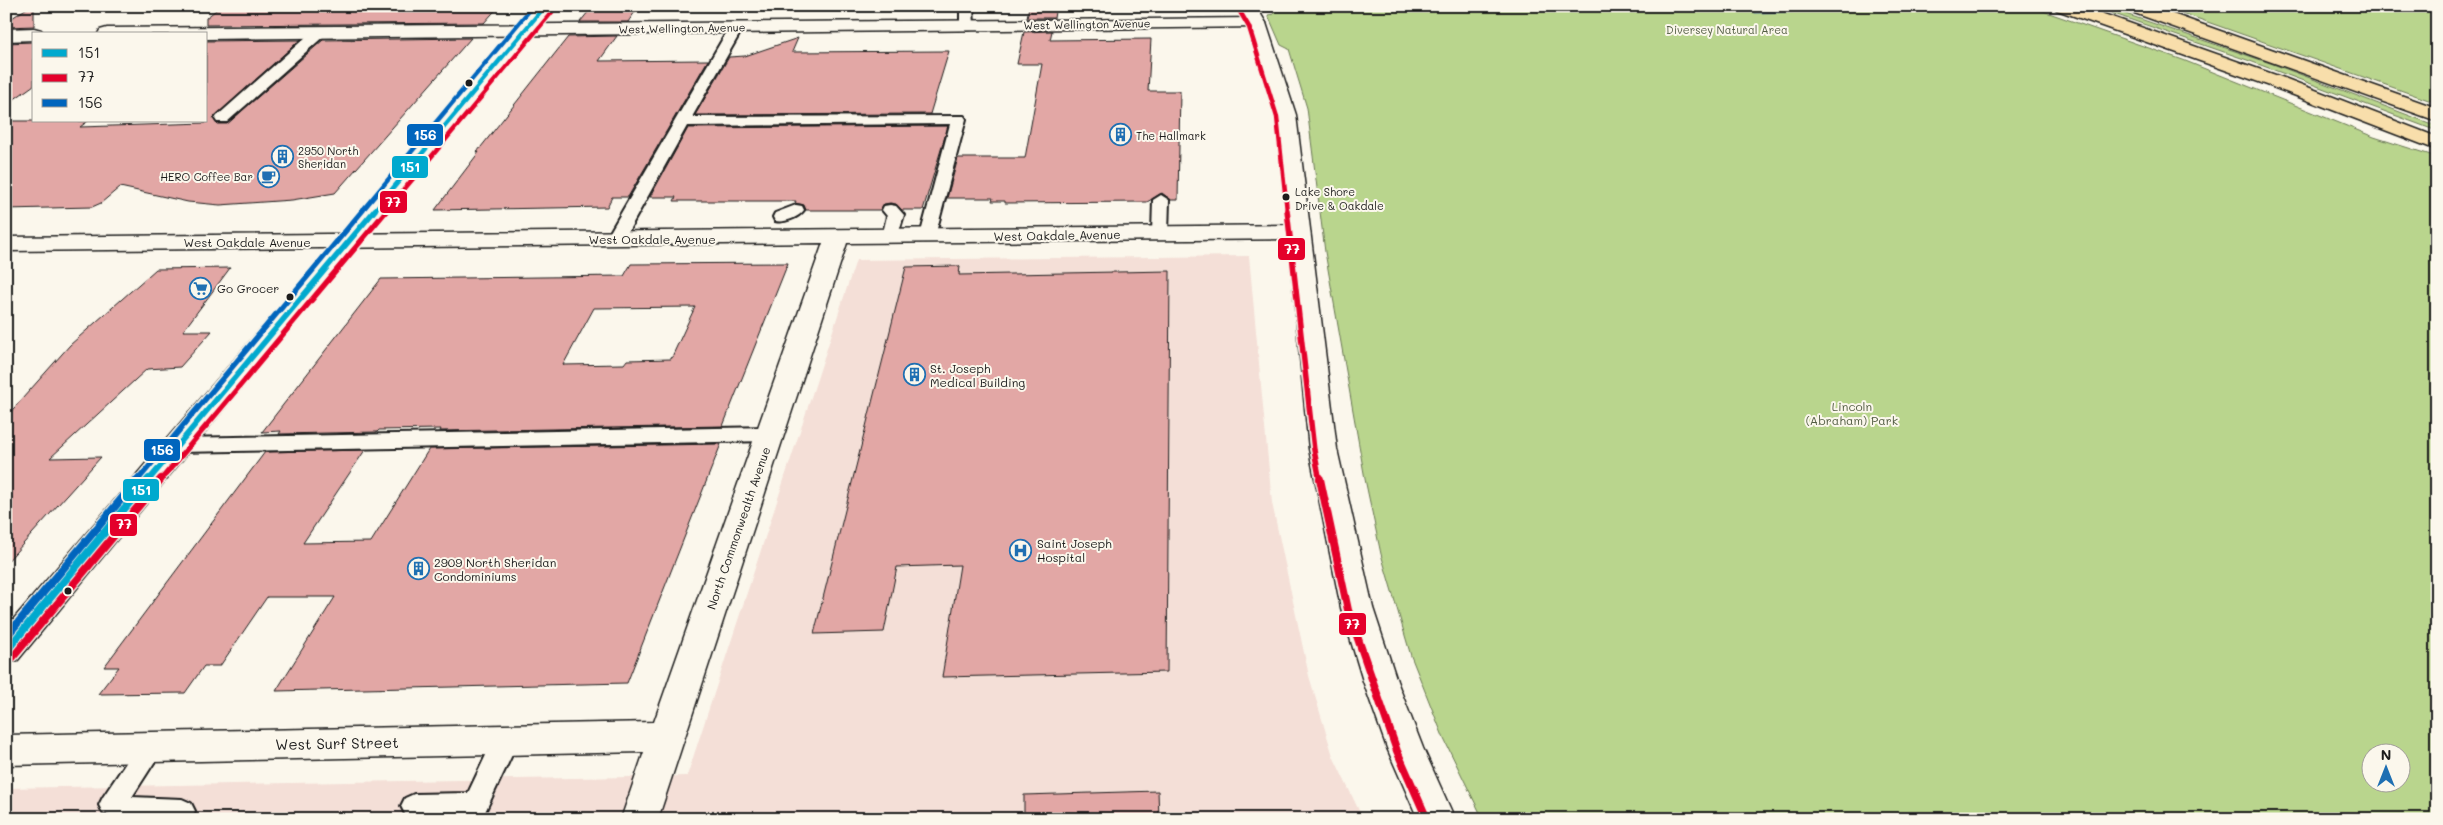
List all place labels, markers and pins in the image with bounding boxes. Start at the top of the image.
unlabelled marker [464,78,474,88]
building icon: The Hallmark [1108,123,1132,147]
place label: The Hallmark [1136,128,1206,143]
place label: 2950 North Sheridan [298,143,359,171]
building icon: 2950 North Sheridan [270,144,294,168]
cafe icon: HERO Coffee Bar [257,164,281,188]
place label: HERO Coffee Bar [160,169,253,184]
place label: Lake Shore Drive & Oakdale [1295,184,1384,213]
marker: Lake Shore Drive & Oakdale [1281,192,1291,202]
supermarket icon: Go Grocer [189,276,213,300]
place label: Go Grocer [217,280,279,296]
unlabelled marker [285,292,295,302]
place label: St. Joseph Medical Building [930,360,1025,390]
building icon: St. Joseph Medical Building [902,363,926,387]
place label: Saint Joseph Hospital [1037,535,1112,565]
hospital icon: Saint Joseph Hospital [1009,538,1033,562]
place label: 2909 North Sheridan Condominiums [434,554,556,584]
building icon: 2909 North Sheridan Condominiums [406,557,430,581]
unlabelled marker [63,586,73,596]

